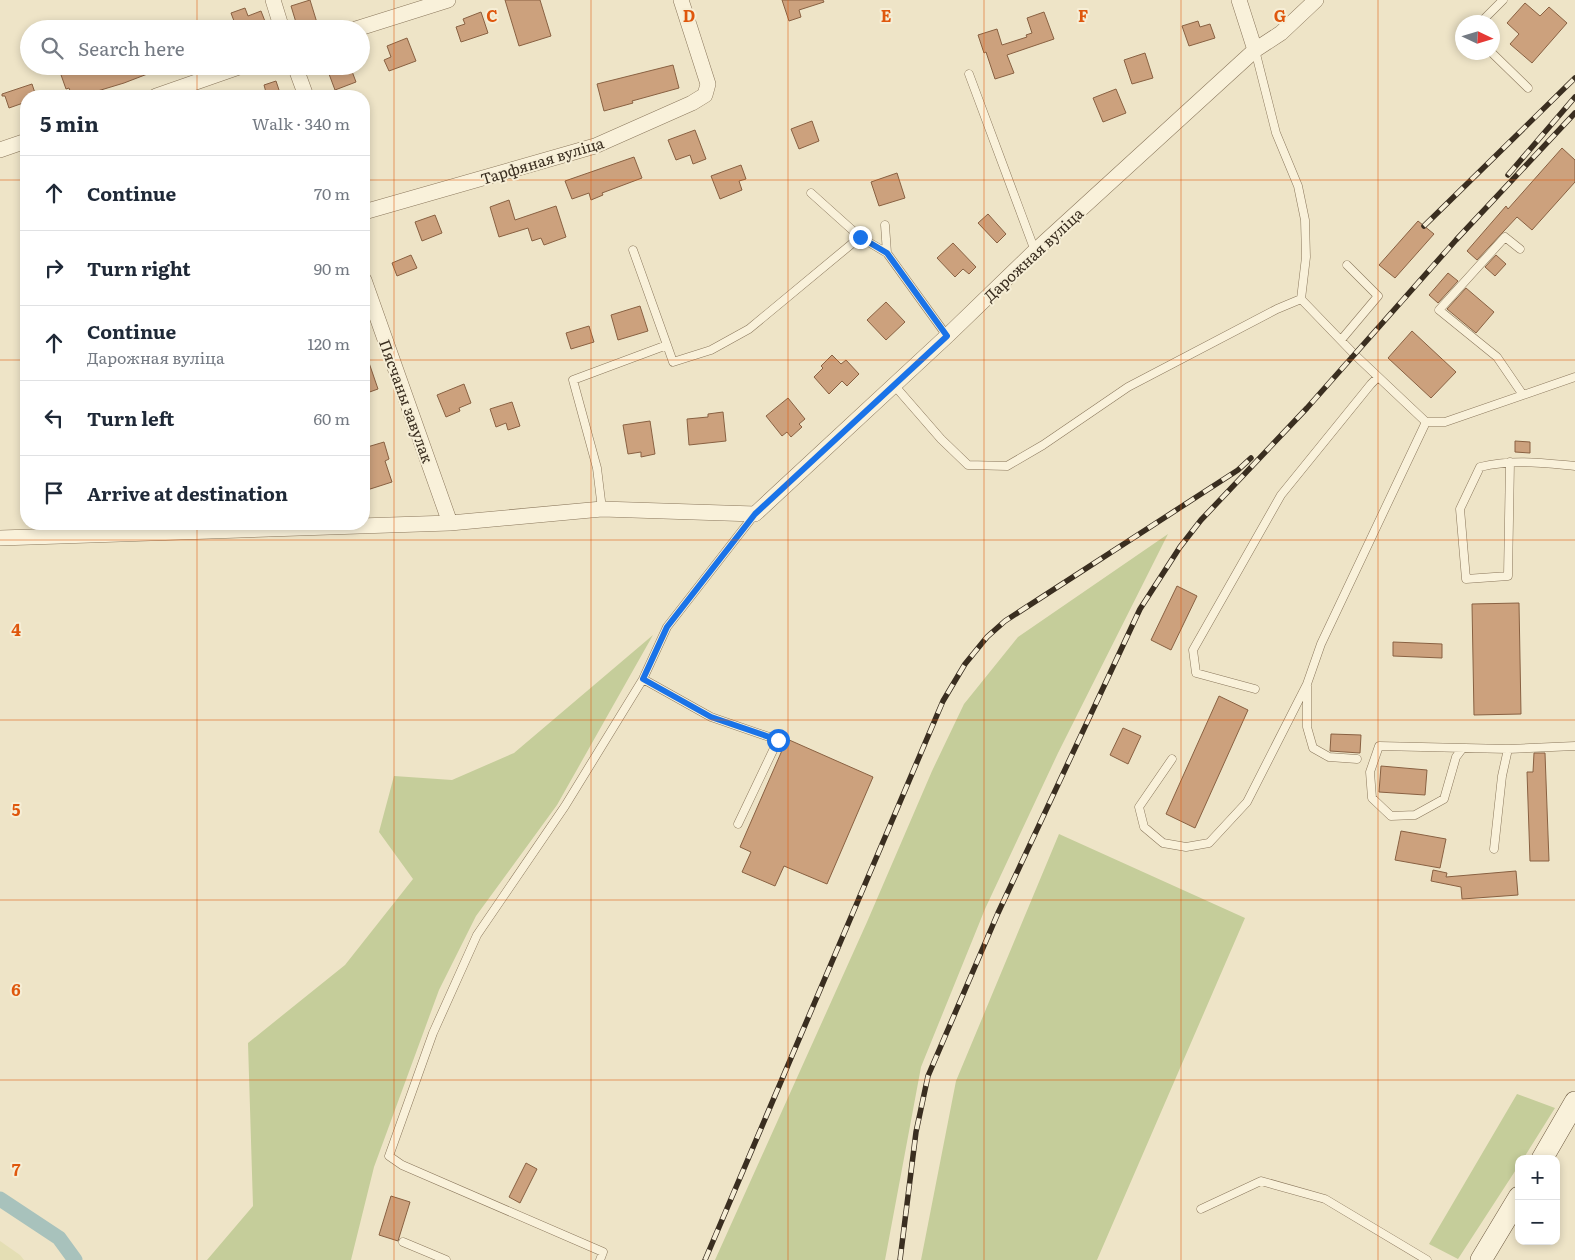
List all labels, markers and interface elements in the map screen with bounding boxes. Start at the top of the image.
text: C [486,3,498,27]
text: D [683,3,695,27]
text: E [881,3,892,27]
text: F [1078,3,1088,27]
text: G [1274,3,1286,27]
north arrow [1455,15,1500,60]
search box [20,20,370,75]
icon: search [38,34,66,62]
text: Search here [78,34,185,62]
text: 5 min [40,107,99,138]
text: Walk · 340 m [252,111,350,135]
street label: Тарфяная вуліца [477,130,607,190]
icon: ahead [40,179,68,207]
text: Continue [87,179,176,207]
text: 70 m [314,181,350,205]
street label: Дарожная вуліца [978,201,1089,306]
route end [849,226,872,249]
icon: right [40,254,68,282]
text: Turn right [87,254,191,282]
text: 90 m [314,256,350,280]
text: Continue [87,317,176,345]
icon: ahead [40,329,68,357]
text: 120 m [307,331,350,355]
street label: Пясчаны завулак [374,336,440,466]
text: Дарожная вуліца [87,345,225,369]
icon: left [40,404,68,432]
text: Turn left [87,404,174,432]
text: 60 m [313,406,350,430]
icon: arrive [40,479,68,507]
text: Arrive at destination [87,479,288,507]
text: 4 [11,617,21,641]
route start [767,729,790,752]
text: 5 [12,797,21,821]
text: 6 [11,977,21,1001]
map controls [1515,1155,1560,1245]
button: + [1515,1155,1560,1200]
text: 7 [12,1157,21,1181]
button: − [1515,1200,1560,1245]

